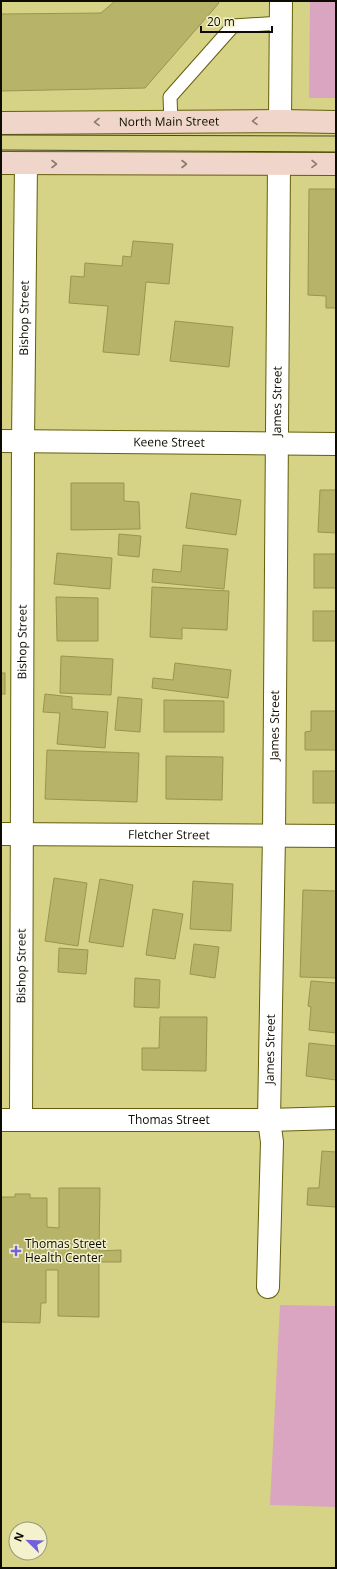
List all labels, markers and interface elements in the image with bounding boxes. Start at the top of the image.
scale bar [201,8,272,34]
text: 20 m [207,13,235,30]
street label: North Main Street [119,112,219,130]
one-way arrow [252,117,258,125]
one-way arrow [94,118,100,127]
one-way arrow [51,160,57,168]
one-way arrow [181,160,187,168]
one-way arrow [311,160,317,168]
street label: Bishop Street [15,280,33,356]
street label: James Street [268,366,285,437]
street label: Keene Street [133,433,205,451]
street label: Bishop Street [13,604,31,680]
street label: James Street [266,690,283,761]
street label: Fletcher Street [128,826,210,843]
street label: Bishop Street [12,928,30,1004]
street label: James Street [261,1014,279,1085]
street label: Thomas Street [128,1111,210,1128]
place label: Thomas Street Health Center [25,1235,106,1266]
marker: Thomas Street Health Center [10,1245,22,1257]
north arrow [8,1521,48,1561]
text: N [10,1530,27,1544]

